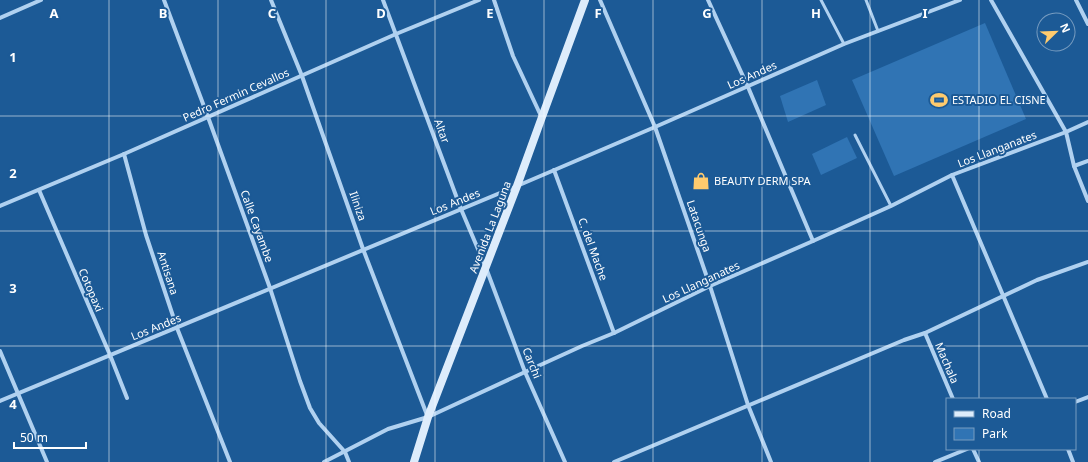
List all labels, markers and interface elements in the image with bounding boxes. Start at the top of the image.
text: A [50,4,59,22]
text: B [159,4,167,22]
text: C [268,4,276,22]
text: D [376,4,386,22]
text: E [486,4,494,22]
text: F [594,4,602,22]
text: G [702,4,712,22]
text: H [811,4,821,22]
text: I [922,4,928,22]
north arrow [1036,12,1076,52]
text: N [1057,21,1074,35]
text: 1 [9,48,17,66]
street label: Los Andes [725,57,779,92]
street label: Pedro Fermin Cevallos [180,64,291,125]
sports icon: ESTADIO EL CISNE [929,90,949,110]
place label: ESTADIO EL CISNE [952,92,1046,107]
street label: Altar [431,117,454,145]
street label: Los Llanganates [955,127,1038,170]
text: 2 [9,164,17,182]
shop icon: BEAUTY DERM SPA [691,171,711,191]
place label: BEAUTY DERM SPA [714,173,812,188]
street label: Avenida La Laguna [465,179,514,275]
street label: Los Andes [428,185,482,218]
street label: Calle Cayambe [237,188,278,264]
street label: Iliniza [346,189,371,223]
street label: Latacunga [684,198,715,254]
street label: C. del Mache [575,215,612,282]
street label: Antisana [154,249,183,297]
street label: Los Llanganates [660,257,742,306]
street label: Cotopaxi [76,266,107,314]
text: 3 [9,279,17,297]
street label: Los Andes [129,310,183,343]
street label: Machala [932,340,963,386]
street label: Carchi [519,345,545,381]
text: 4 [9,395,17,413]
legend [946,398,1076,450]
text: Road [982,405,1011,422]
scale bar [14,424,86,450]
text: Park [982,425,1008,442]
text: 50 m [20,429,48,446]

